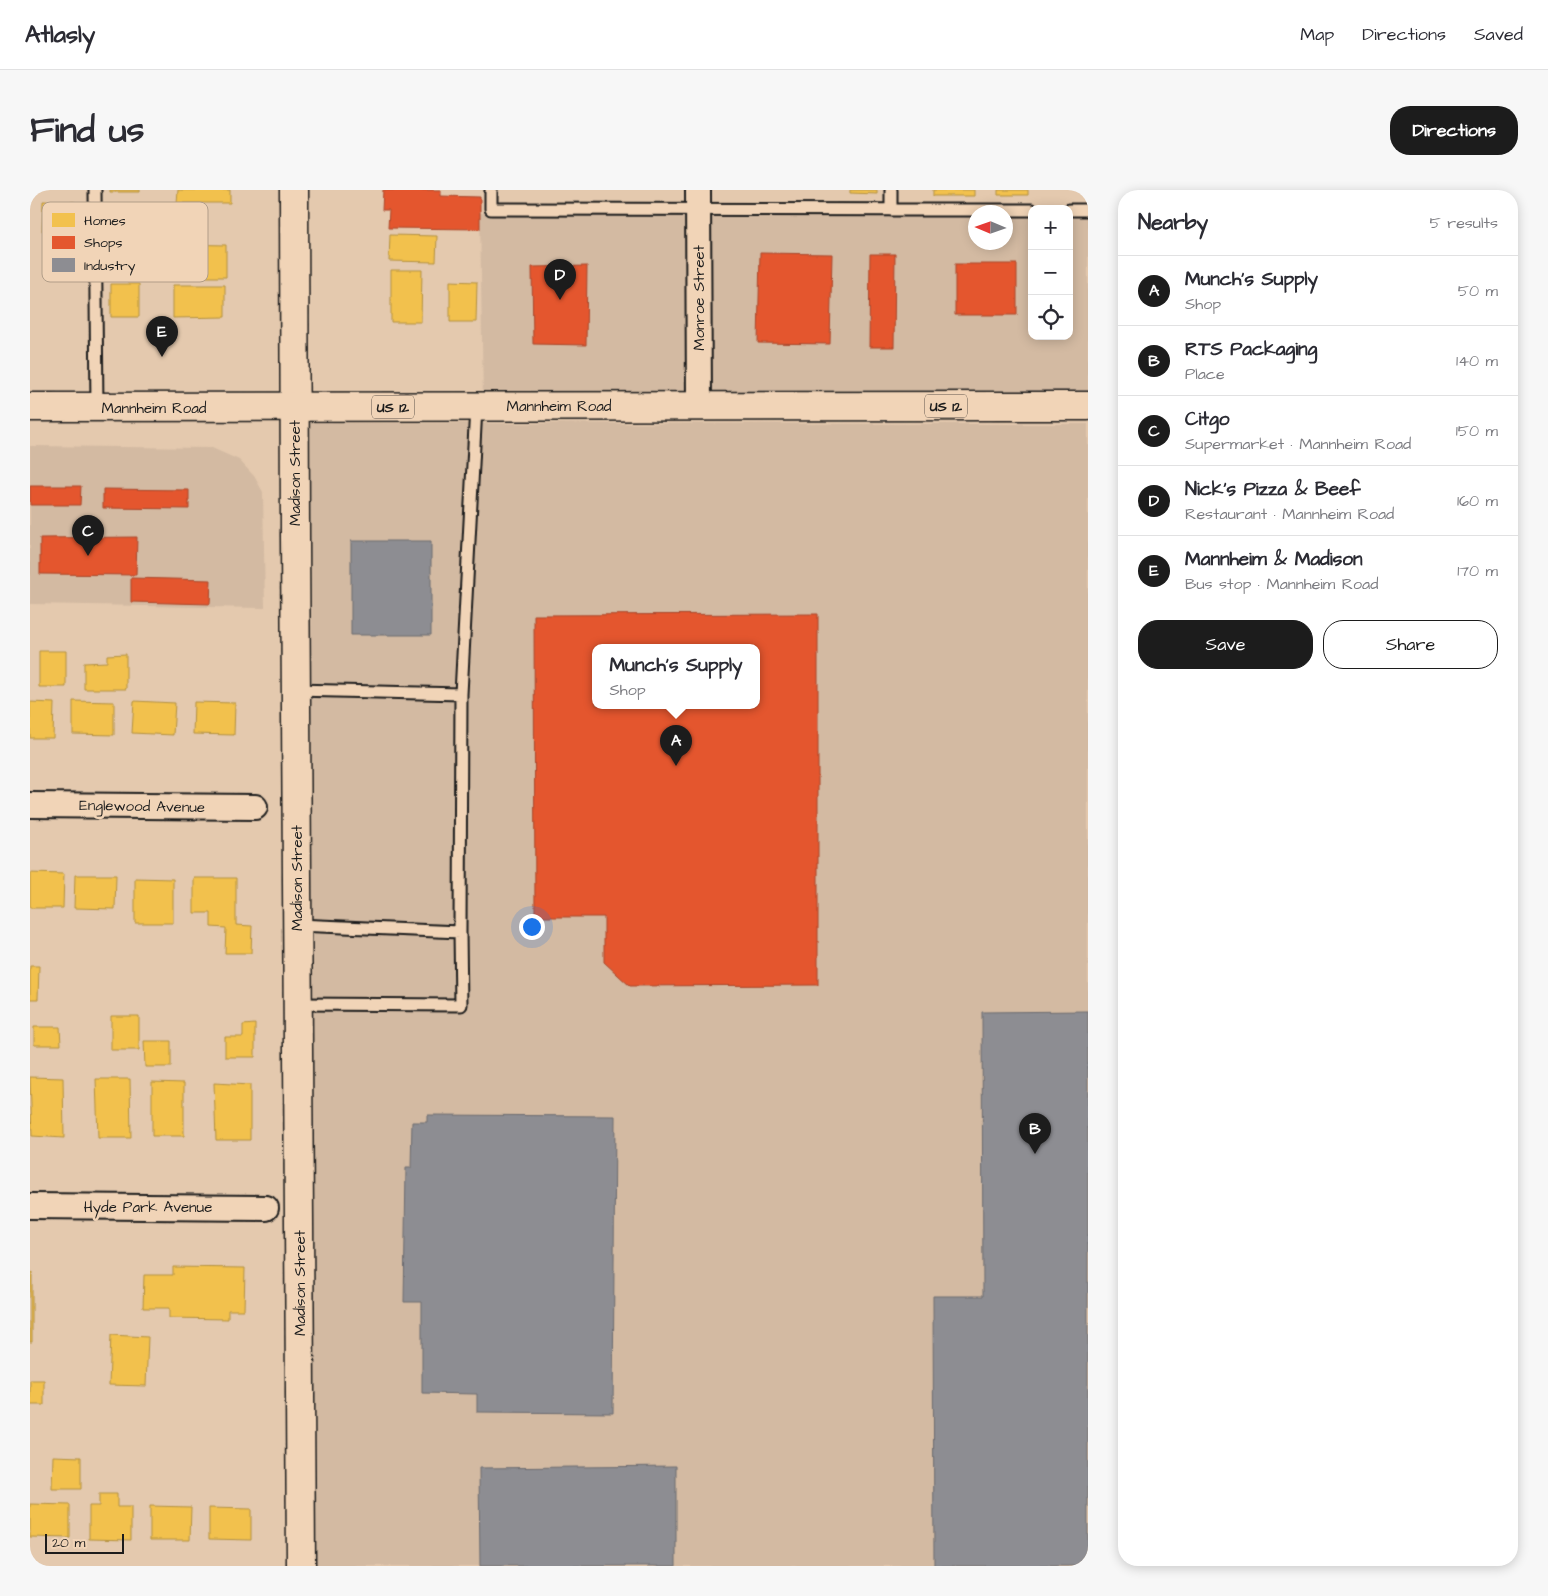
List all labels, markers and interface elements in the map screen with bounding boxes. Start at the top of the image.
text: Atlasly [25,18,95,52]
text: Map [1300,22,1334,47]
text: Directions [1362,22,1446,47]
text: Saved [1474,22,1523,47]
text: Find us [30,106,144,155]
button: Directions [1390,106,1518,155]
legend [42,202,208,282]
north arrow [968,205,1013,250]
map controls [1028,205,1073,340]
button: + [1028,205,1073,250]
text: Nearby [1138,208,1208,237]
text: Homes [84,211,126,231]
text: 5 results [1430,212,1498,234]
text: Shops [84,233,123,253]
street label: Monroe Street [689,245,710,351]
button: − [1028,250,1073,295]
text: Industry [84,256,136,276]
pin: D [544,259,576,300]
text: Munch's Supply [1185,266,1318,293]
text: A [1149,280,1159,302]
text: 50 m [1458,280,1498,302]
text: Shop [1185,293,1221,315]
button: locate [1028,295,1073,340]
pin: E [146,316,178,357]
text: RTS Packaging [1185,336,1317,363]
text: B [1148,350,1160,372]
text: 140 m [1456,350,1498,372]
text: Place [1185,363,1225,385]
road number: US 12 [925,395,967,418]
road number: US 12 [372,396,414,418]
street label: Mannheim Road [507,396,612,417]
street label: Mannheim Road [102,398,207,419]
text: Citgo [1185,406,1230,433]
street label: Madison Street [285,420,306,526]
text: C [1148,420,1160,442]
text: 150 m [1456,420,1498,442]
text: Supermarket · Mannheim Road [1185,433,1411,455]
text: Nick's Pizza & Beef [1185,476,1360,503]
text: D [1149,490,1159,512]
text: 160 m [1457,490,1498,512]
text: Restaurant · Mannheim Road [1185,503,1394,525]
pin: C [72,515,104,556]
text: Mannheim & Madison [1185,546,1362,573]
text: E [1149,560,1159,582]
text: 170 m [1457,560,1498,582]
text: Bus stop · Mannheim Road [1185,573,1378,595]
button: Save [1138,620,1313,669]
button: Share [1323,620,1498,669]
popup [592,644,760,709]
text: Munch's Supply [610,652,742,679]
text: Shop [610,679,646,701]
pin: A [660,725,692,766]
street label: Englewood Avenue [79,795,205,819]
street label: Madison Street [287,825,308,931]
your location [519,914,545,940]
pin: B [1019,1113,1051,1154]
street label: Hyde Park Avenue [84,1197,212,1219]
street label: Madison Street [290,1230,311,1336]
scale bar [45,1531,124,1554]
text: 20 m [52,1533,85,1553]

